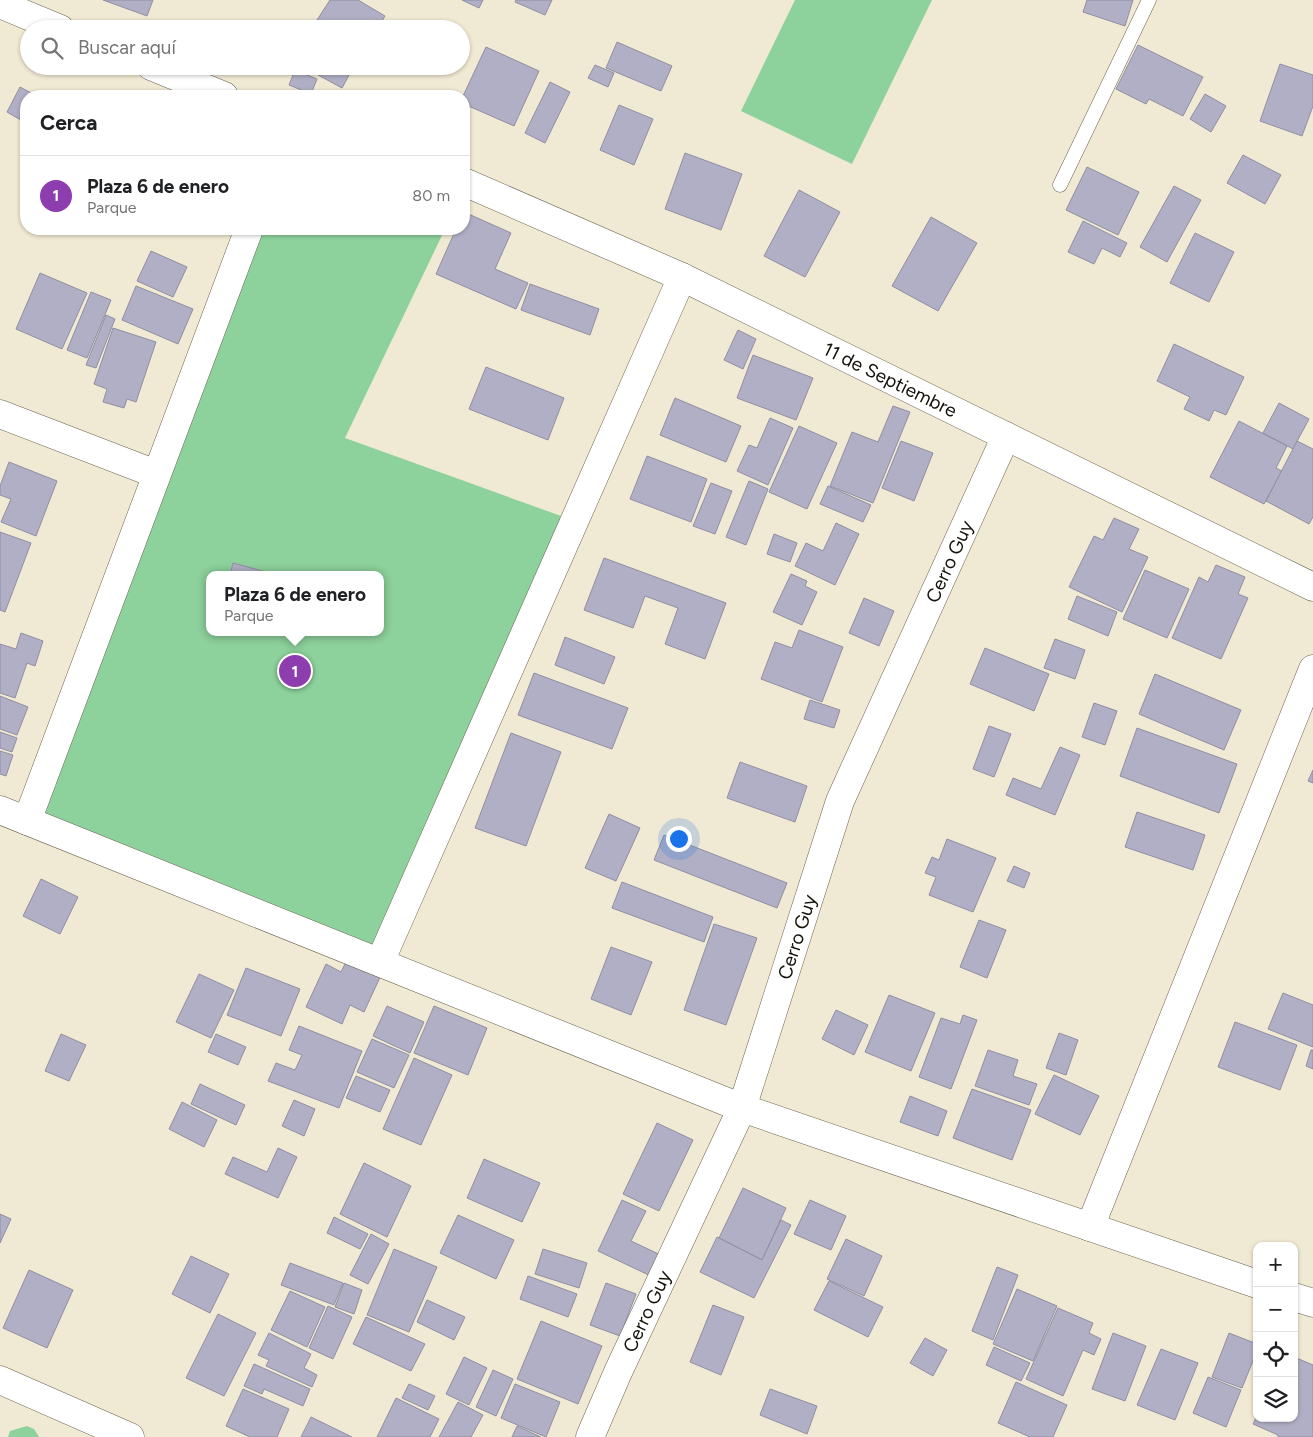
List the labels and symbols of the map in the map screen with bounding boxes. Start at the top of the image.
street label: 11 de Septiembre [820,337,961,422]
street label: Cerro Guy [921,517,978,606]
pin: 1 [279,652,311,690]
your location [666,826,692,852]
street label: Cerro Guy [773,892,821,982]
street label: Cerro Guy [618,1267,676,1356]

